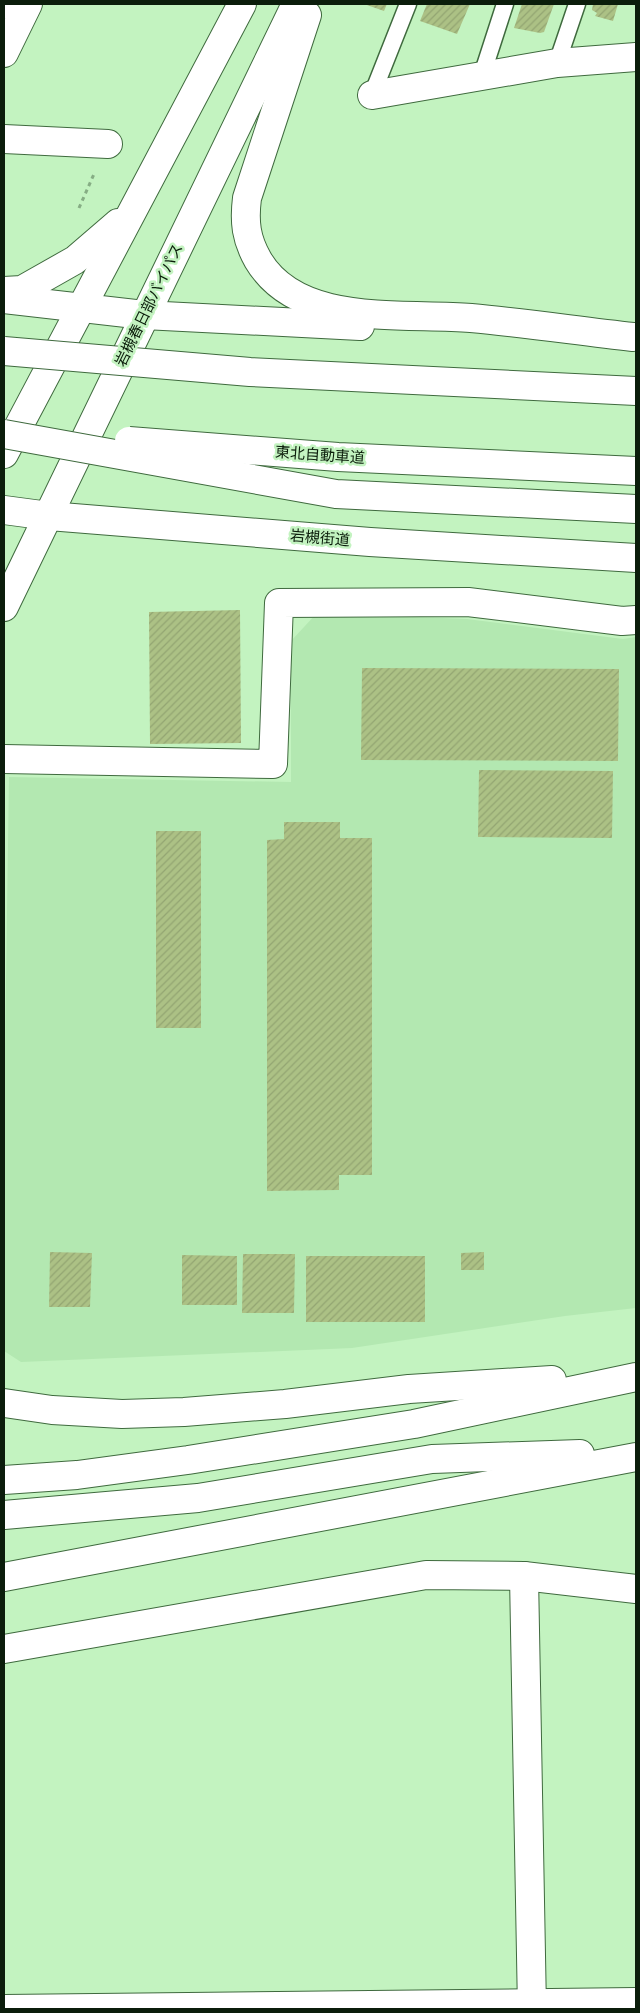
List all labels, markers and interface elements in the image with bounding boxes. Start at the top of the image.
street label: 岩槻春日部バイパス [110,240,188,370]
street label: 東北自動車道 [274,442,366,468]
street label: 岩槻街道 [289,525,351,551]

